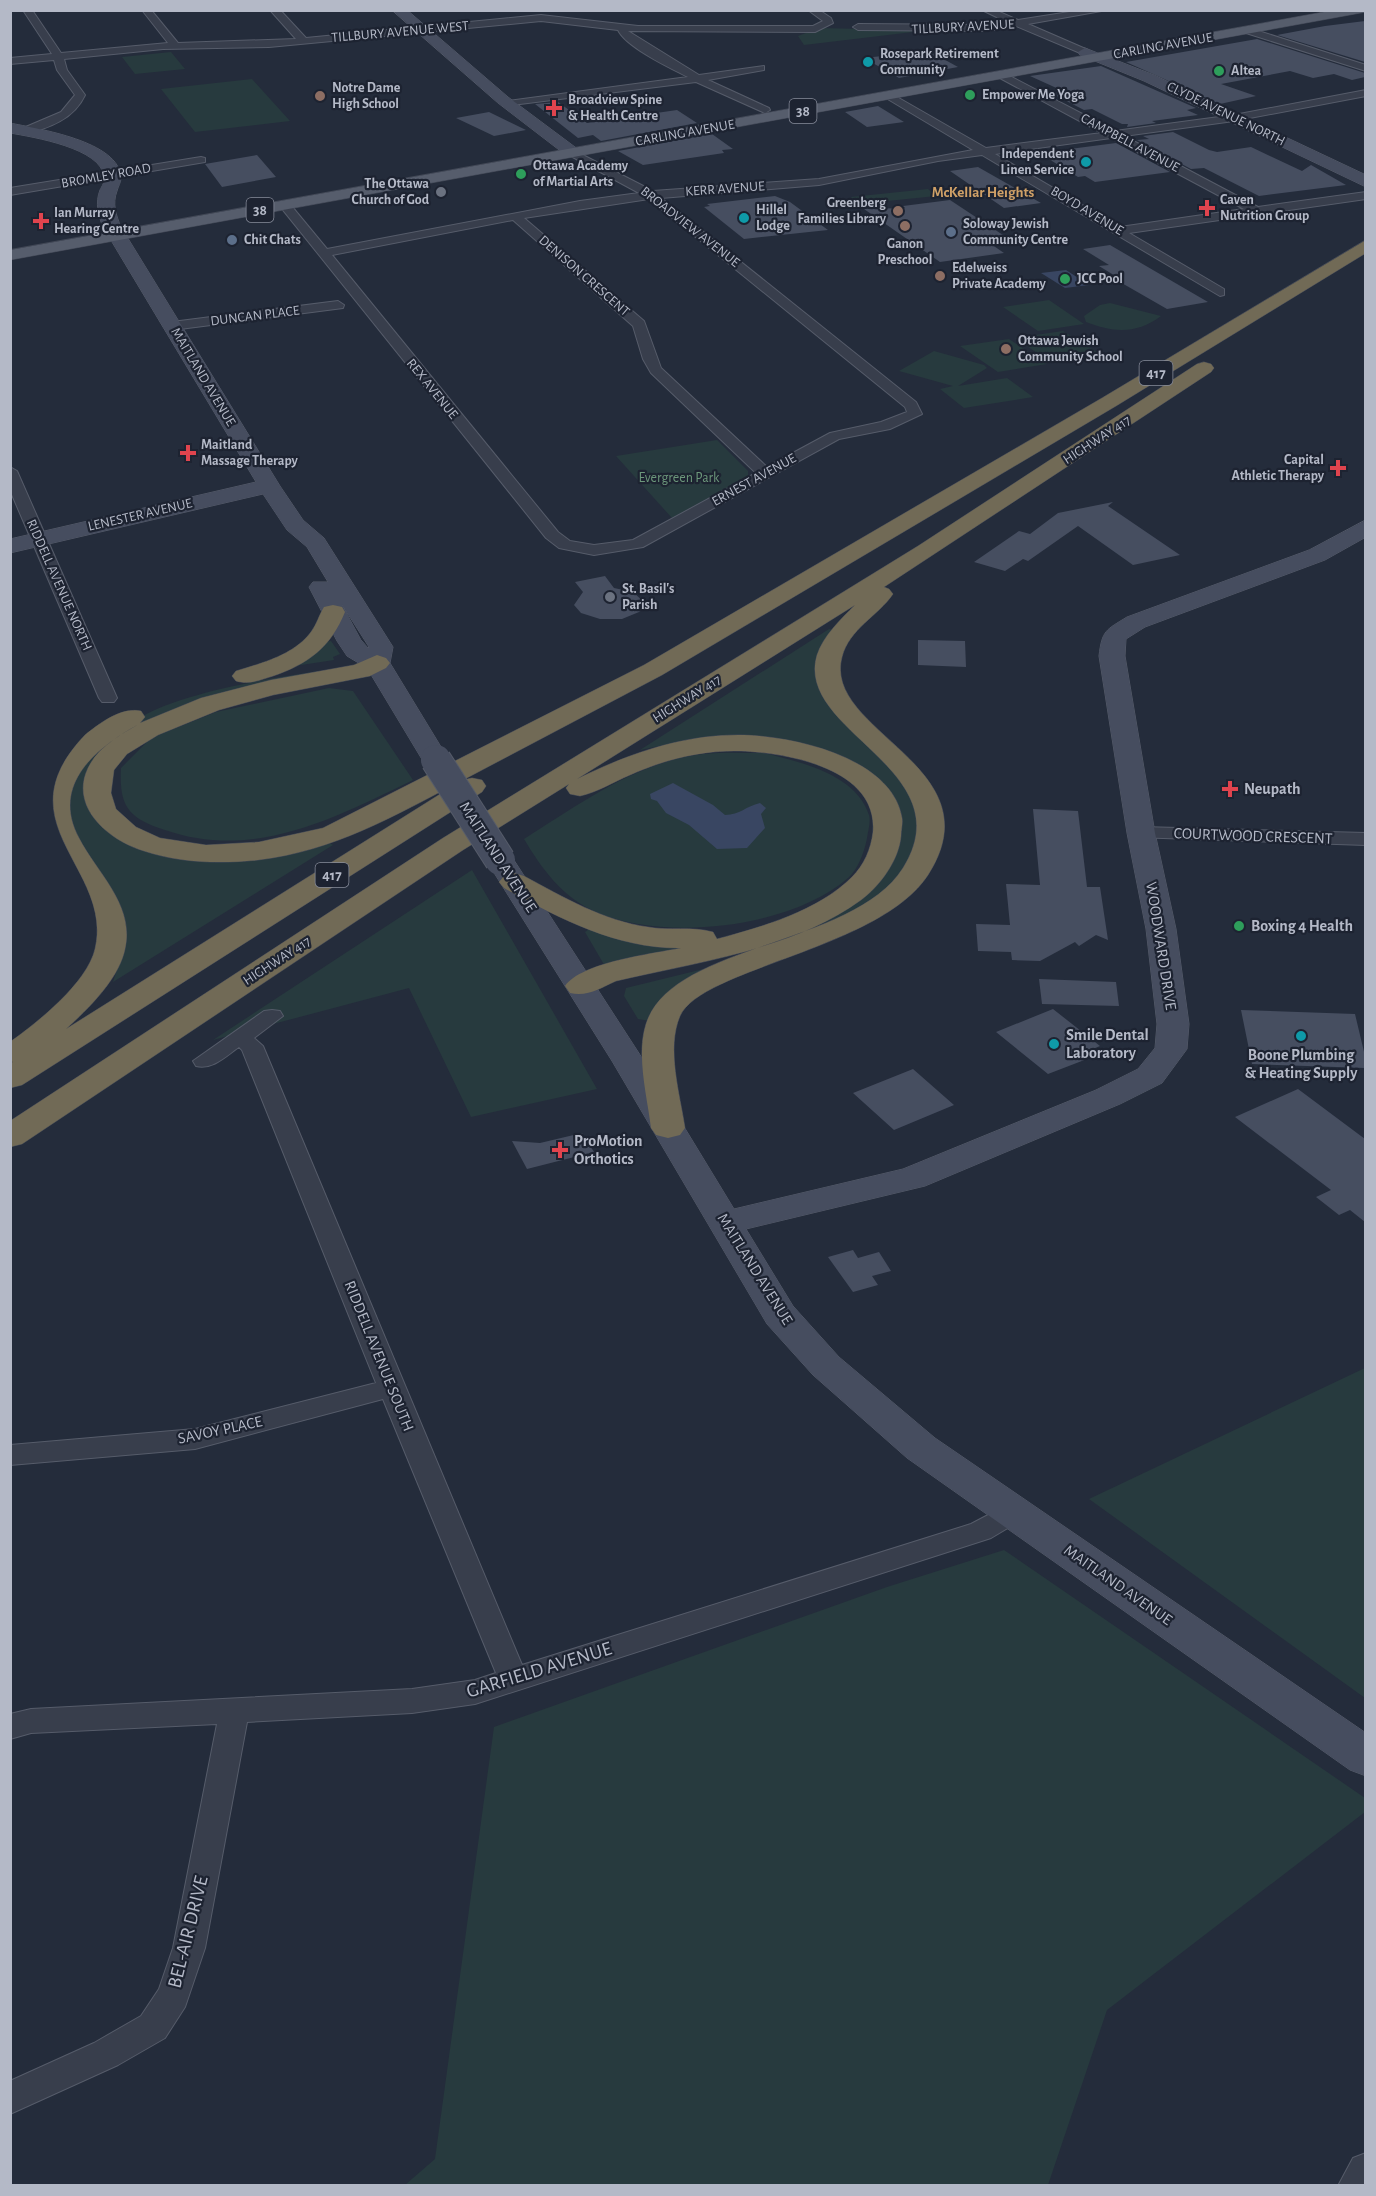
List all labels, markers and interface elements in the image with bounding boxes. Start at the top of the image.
street label: TILLBURY AVENUE [911,17,1015,37]
street label: TILLBURY AVENUE WEST [331,19,469,45]
street label: CARLING AVENUE [1112,30,1214,62]
place label: Rosepark Retirement Community [880,47,999,77]
marker: Rosepark Retirement Community [861,55,875,69]
marker: Altea [1212,64,1226,78]
place label: Altea [1231,64,1261,78]
street label: CLYDE AVENUE NORTH [1165,79,1287,149]
place label: Notre Dame High School [332,81,401,111]
marker: Empower Me Yoga [963,88,977,102]
place label: Empower Me Yoga [982,88,1085,102]
marker: Notre Dame High School [313,89,327,103]
place label: Broadview Spine & Health Centre [568,93,663,123]
marker: Broadview Spine & Health Centre [545,99,563,117]
road number: 38 [790,99,816,123]
street label: CAMPBELL AVENUE [1078,111,1182,175]
street label: CARLING AVENUE [634,117,736,149]
place label: Independent Linen Service [1001,147,1074,177]
marker: Independent Linen Service [1079,155,1093,169]
place label: Ottawa Academy of Martial Arts [533,159,629,189]
street label: BROMLEY ROAD [60,161,152,191]
marker: Ottawa Academy of Martial Arts [514,167,528,181]
place label: The Ottawa Church of God [351,177,430,207]
street label: KERR AVENUE [685,179,766,199]
street label: BROADVIEW AVENUE [638,184,742,270]
street label: BOYD AVENUE [1048,184,1126,238]
marker: The Ottawa Church of God [434,185,448,199]
district label: McKellar Heights [932,185,1034,200]
place label: Caven Nutrition Group [1220,193,1309,223]
place label: Greenberg Families Library [797,196,887,226]
road number: 38 [246,198,274,222]
marker: Caven Nutrition Group [1198,199,1216,217]
place label: Hillel Lodge [756,203,790,233]
marker: Greenberg Families Library [891,204,905,218]
place label: Ian Murray Hearing Centre [54,206,139,236]
marker: Hillel Lodge [737,211,751,225]
marker: Ian Murray Hearing Centre [32,212,50,230]
place label: Soloway Jewish Community Centre [963,217,1068,247]
marker: Ganon Preschool [898,219,912,233]
marker: Soloway Jewish Community Centre [944,225,958,239]
marker: Chit Chats [225,233,239,247]
place label: Chit Chats [244,233,301,247]
street label: DENISON CRESCENT [536,233,632,319]
place label: Ganon Preschool [878,237,932,267]
place label: Edelweiss Private Academy [952,261,1047,291]
marker: Edelweiss Private Academy [933,269,947,283]
marker: JCC Pool [1058,272,1072,286]
place label: JCC Pool [1077,272,1123,286]
street label: DUNCAN PLACE [210,304,300,328]
street label: MAITLAND AVENUE [168,325,238,429]
place label: Ottawa Jewish Community School [1018,334,1123,364]
marker: Ottawa Jewish Community School [999,342,1013,356]
street label: REX AVENUE [404,356,460,422]
road number: 417 [1140,361,1172,385]
street label: HIGHWAY 417 [1061,413,1133,467]
place label: Maitland Massage Therapy [201,438,299,468]
marker: Maitland Massage Therapy [179,444,197,462]
street label: ERNEST AVENUE [710,451,799,509]
place label: Capital Athletic Therapy [1232,453,1325,483]
marker: Capital Athletic Therapy [1329,459,1347,477]
park label: Evergreen Park [639,471,720,485]
street label: LENESTER AVENUE [87,496,194,534]
street label: RIDDELL AVENUE NORTH [24,517,94,653]
place label: St. Basil's Parish [622,582,674,612]
marker: St. Basil's Parish [603,590,617,604]
street label: HIGHWAY 417 [650,672,724,725]
marker: Neupath [1221,780,1239,798]
place label: Neupath [1244,781,1301,797]
street label: MAITLAND AVENUE [456,799,540,915]
street label: COURTWOOD CRESCENT [1173,825,1333,847]
road number: 417 [316,863,348,887]
street label: WOODWARD DRIVE [1143,881,1179,1011]
place label: Boxing 4 Health [1251,918,1353,934]
marker: Boxing 4 Health [1232,919,1246,933]
street label: HIGHWAY 417 [241,934,313,988]
place label: Smile Dental Laboratory [1066,1027,1149,1062]
marker: Boone Plumbing & Heating Supply [1294,1029,1308,1043]
marker: Smile Dental Laboratory [1047,1037,1061,1051]
place label: Boone Plumbing & Heating Supply [1245,1047,1358,1082]
place label: ProMotion Orthotics [574,1133,642,1167]
marker: ProMotion Orthotics [551,1141,569,1159]
street label: MAITLAND AVENUE [714,1211,796,1328]
street label: RIDDELL AVENUE SOUTH [341,1278,417,1434]
street label: SAVOY PLACE [176,1413,264,1447]
street label: MAITLAND AVENUE [1061,1542,1175,1628]
street label: GARFIELD AVENUE [464,1638,614,1702]
street label: BEL-AIR DRIVE [164,1873,212,1990]

